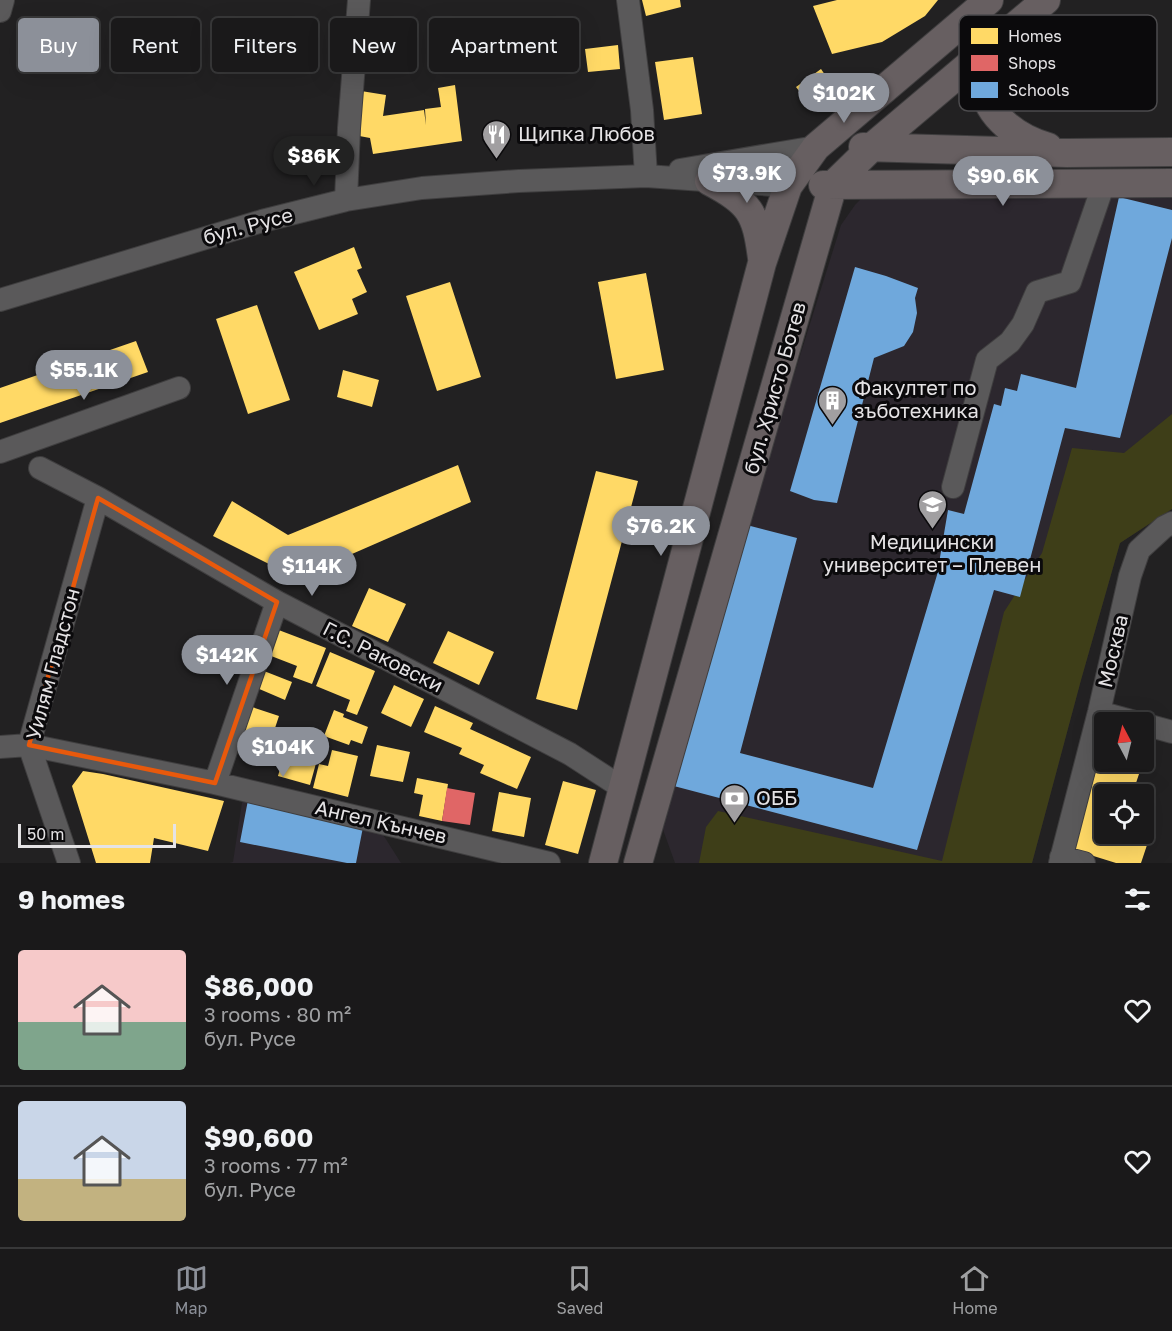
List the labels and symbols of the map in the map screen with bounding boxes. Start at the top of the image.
legend [959,15,1157,111]
text: Homes [1008,26,1062,46]
text: Shops [1008,53,1056,73]
pin: $102K [802,73,886,124]
text: Schools [1008,80,1070,100]
restaurant icon: Щипка Любов [481,118,513,160]
place label: Щипка Любов [518,121,655,145]
pin: $86K [278,136,350,187]
pin: $73.9K [698,153,796,204]
pin: $90.6K [954,156,1052,207]
street label: бул. Русе [200,202,295,249]
street label: бул. Христо Ботев [738,299,810,476]
pin: $55.1K [35,350,133,401]
place label: Факултет по зъботехника [854,375,979,422]
building icon: Факултет по зъботехника [817,384,849,426]
school or university icon: Медицински университет – Плевен [916,488,948,530]
pin: $76.2K [612,506,710,557]
place label: Медицински университет – Плевен [823,529,1041,576]
pin: $114K [270,546,354,597]
street label: Уилям Гладстон [20,585,84,742]
street label: Москва [1092,612,1132,690]
street label: Г.С. Раковски [319,616,448,697]
pin: $142K [185,635,269,686]
north arrow [1094,712,1154,772]
pin: $104K [241,727,325,778]
bank icon: ОББ [719,782,751,824]
place label: ОББ [756,785,797,809]
street label: Ангел Кънчев [313,794,449,848]
scale bar [18,821,176,848]

